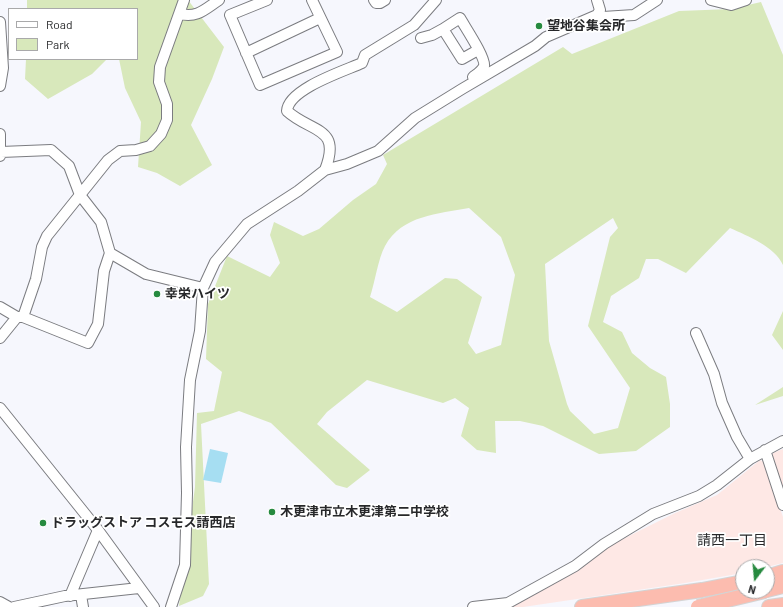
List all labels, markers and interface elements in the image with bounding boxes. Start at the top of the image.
legend [8,8,138,60]
text: Road [46,17,73,31]
place label: 望地谷集会所 [547,18,625,34]
marker: 望地谷集会所 [534,21,544,31]
text: Park [46,37,70,51]
place label: 幸栄ハイツ [165,286,230,302]
marker: 幸栄ハイツ [152,289,162,299]
place label: 木更津市立木更津第二中学校 [280,504,449,520]
marker: 木更津市立木更津第二中学校 [267,507,277,517]
place label: ドラッグストア コスモス請西店 [51,515,236,531]
marker: ドラッグストア コスモス請西店 [38,518,48,528]
district label: 請西一丁目 [697,532,767,548]
north arrow [735,559,775,599]
text: N [747,583,757,597]

